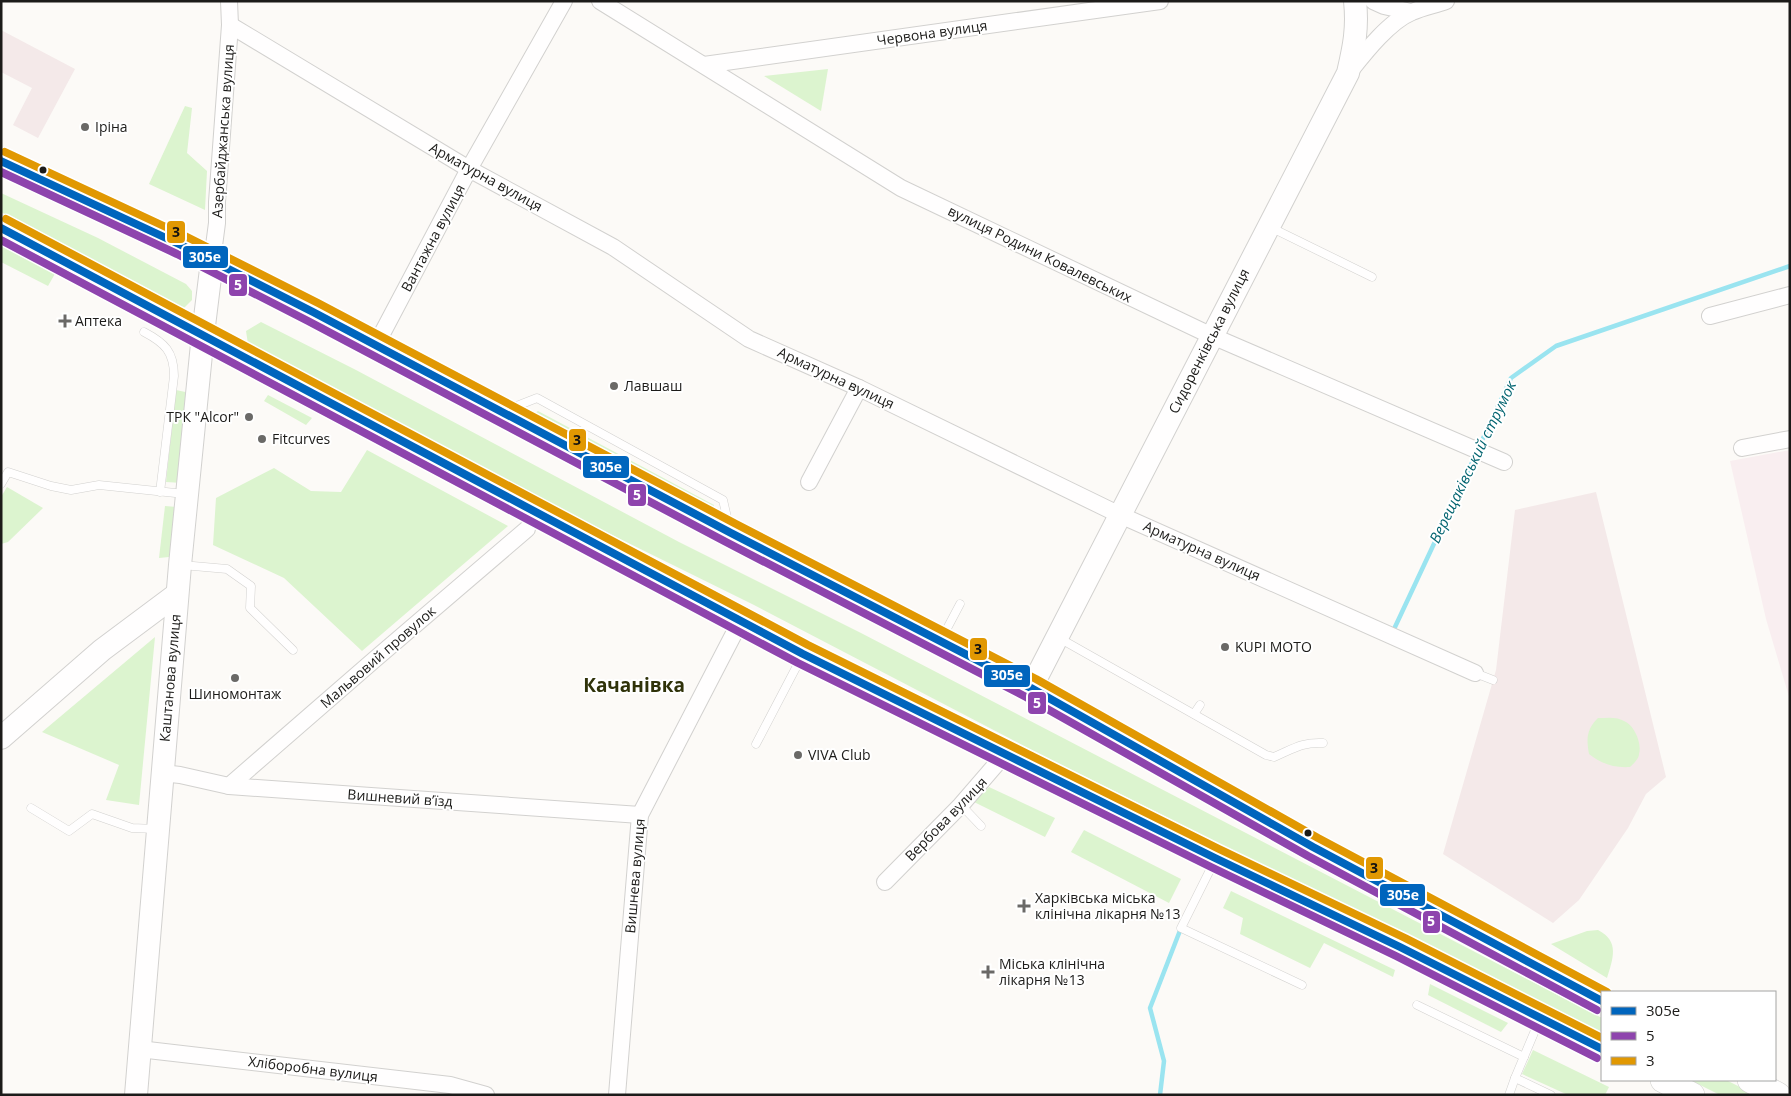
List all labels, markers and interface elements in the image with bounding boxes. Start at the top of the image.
street label: Червона вулиця [875,15,988,50]
street label: Азербайджанська вулиця [207,43,238,218]
place label: Іріна [95,117,128,136]
marker: Іріна [79,121,91,133]
street label: Арматурна вулиця [426,138,546,216]
unlabelled marker [38,165,48,175]
street label: Вантажна вулиця [396,181,469,295]
street label: вулиця Родини Ковалевських [945,201,1136,307]
line badge: 3 [166,220,186,244]
text: 3 [172,222,180,241]
line badge: 305e [182,245,229,269]
text: 305e [189,247,221,266]
street label: Сидоренківська вулиця [1164,265,1253,417]
line badge: 5 [228,273,248,297]
text: 5 [234,275,242,294]
place label: Аптека [75,311,122,330]
marker: Аптека [59,315,71,327]
street label: Арматурна вулиця [775,342,898,413]
place label: Лавшаш [624,376,682,395]
water label: Верещаківський струмок [1424,377,1520,546]
marker: Лавшаш [608,380,620,392]
place label: ТРК "Alcor" [166,407,239,426]
marker: ТРК "Alcor" [243,411,255,423]
line badge: 3 [568,428,587,452]
place label: Fitcurves [272,429,331,448]
text: 3 [573,430,581,449]
marker: Fitcurves [256,433,268,445]
line badge: 305e [582,455,630,479]
text: 305e [590,457,622,476]
line badge: 5 [627,483,647,507]
text: 5 [633,485,641,504]
street label: Арматурна вулиця [1141,516,1264,585]
street label: Мальвовий провулок [316,601,440,712]
street label: Каштанова вулиця [154,613,185,743]
line badge: 3 [969,637,988,661]
place label: KUPI MOTO [1235,637,1312,656]
text: 3 [974,639,982,658]
marker: KUPI MOTO [1219,641,1231,653]
line badge: 305e [983,664,1031,688]
text: 305e [991,665,1023,684]
marker: Шиномонтаж [229,672,241,684]
district label: Качанівка [583,672,685,698]
place label: Шиномонтаж [189,684,282,703]
line badge: 5 [1027,691,1047,715]
text: 5 [1033,693,1041,712]
place label: VIVA Club [808,745,871,764]
marker: VIVA Club [792,749,804,761]
street label: Вербова вулиця [901,772,991,865]
street label: Вишневий в’їзд [347,784,453,811]
street label: Вишнева вулиця [620,818,649,934]
unlabelled marker [1303,828,1313,838]
line badge: 3 [1365,856,1384,880]
text: 3 [1370,858,1378,877]
line badge: 305e [1379,883,1426,907]
text: 305e [1387,885,1419,904]
place label: Харківська міська клінічна лікарня №13 [1035,888,1181,923]
marker: Харківська міська клінічна лікарня №13 [1017,899,1031,913]
line badge: 5 [1422,910,1441,934]
text: 5 [1427,911,1435,930]
place label: Міська клінічна лікарня №13 [999,954,1105,989]
marker: Міська клінічна лікарня №13 [981,965,995,979]
legend [1601,991,1776,1081]
text: 305e [1646,1000,1680,1020]
text: 5 [1646,1025,1655,1045]
text: 3 [1646,1050,1655,1070]
street label: Хліборобна вулиця [247,1051,379,1086]

